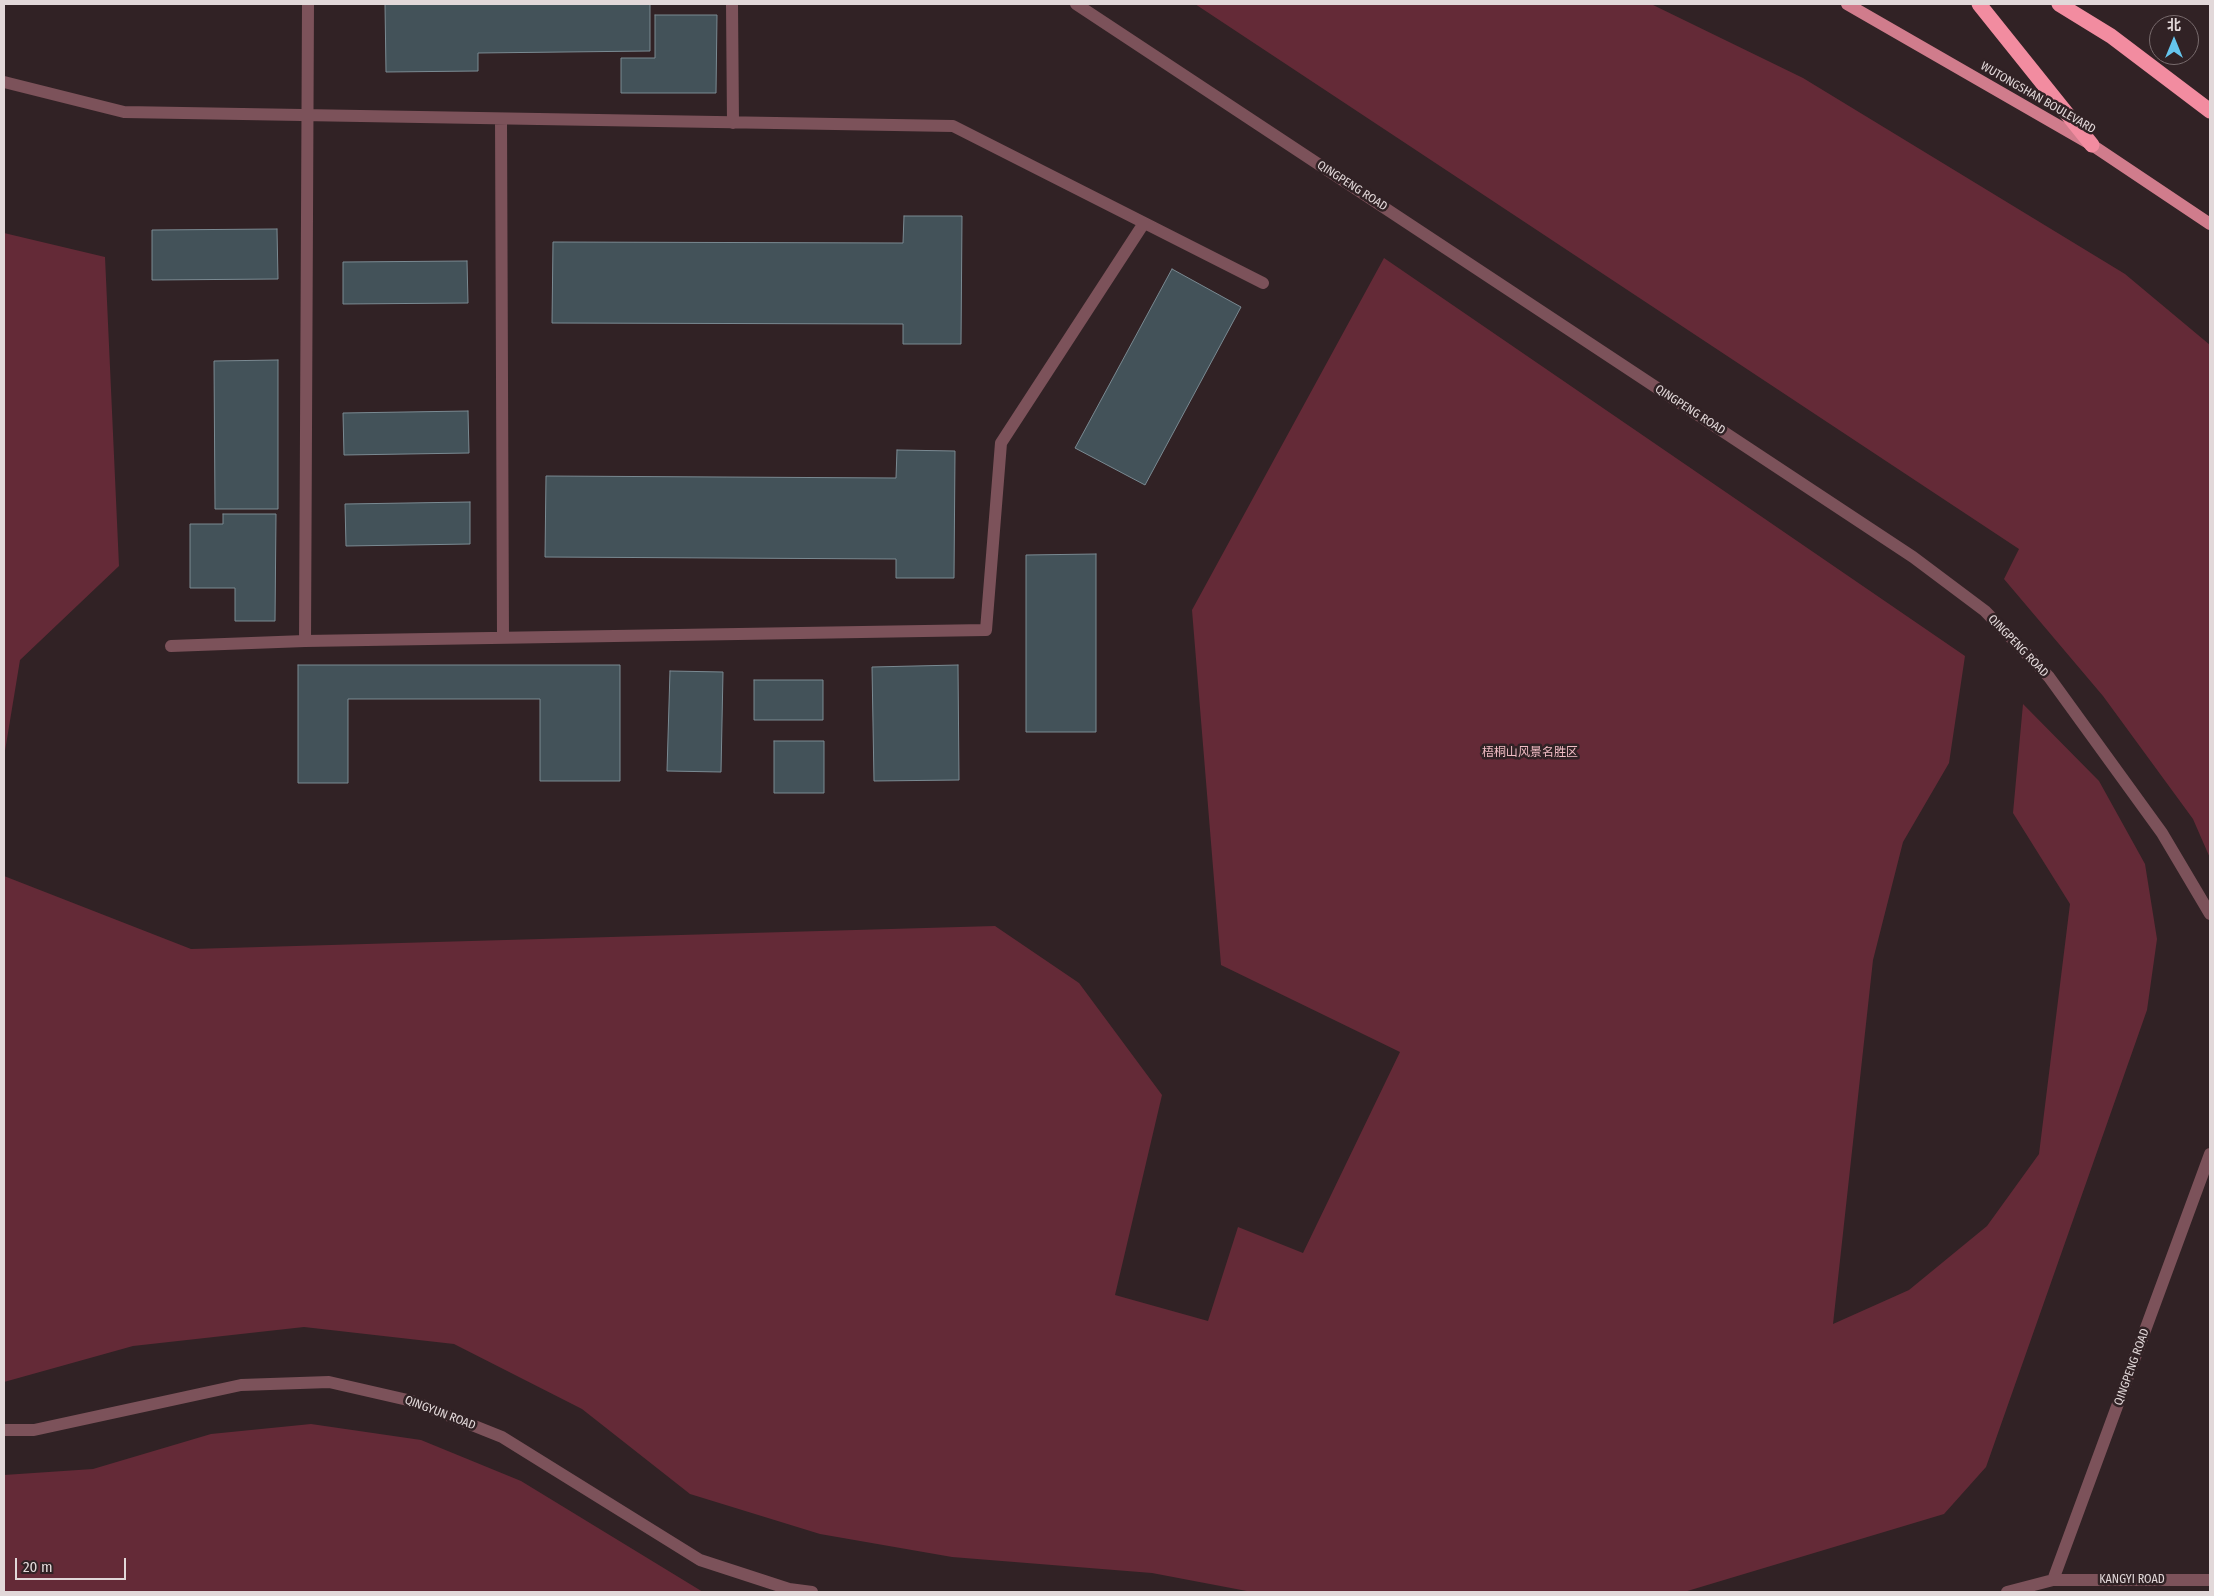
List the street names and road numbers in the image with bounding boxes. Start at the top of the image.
street label: WUTONGSHAN BOULEVARD [1978,59,2098,137]
street label: QINGPENG ROAD [1314,158,1390,214]
street label: QINGPENG ROAD [1652,382,1728,438]
street label: QINGPENG ROAD [1985,612,2051,680]
street label: QINGPENG ROAD [2111,1327,2153,1407]
street label: QINGYUN ROAD [402,1393,478,1433]
street label: KANGYI ROAD [2099,1573,2165,1587]

